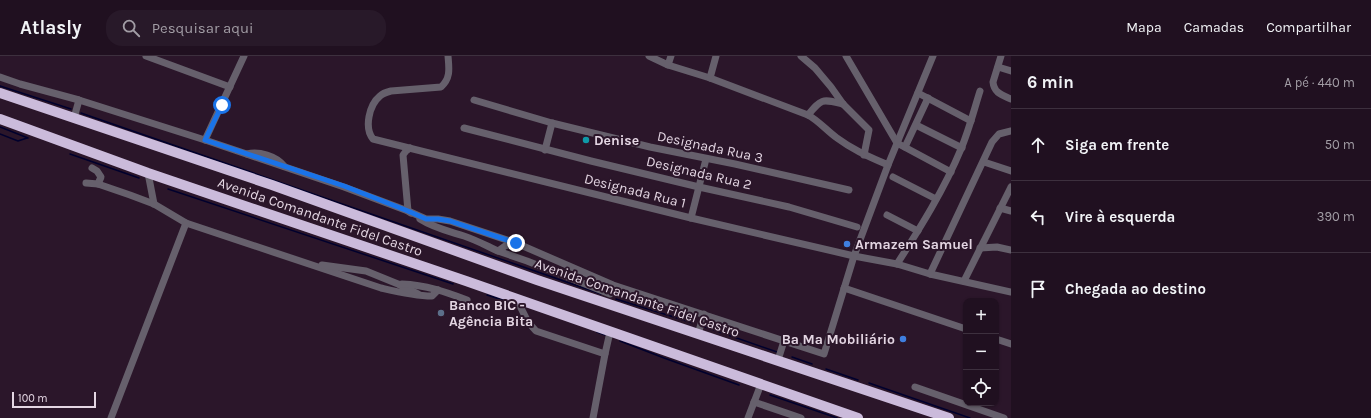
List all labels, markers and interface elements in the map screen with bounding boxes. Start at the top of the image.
search box [106,10,386,46]
text: Atlasly [20,17,82,39]
icon: search [120,17,142,39]
text: Pesquisar aqui [152,19,254,37]
text: Mapa [1126,19,1162,36]
text: Camadas [1184,19,1244,36]
text: Compartilhar [1266,19,1351,36]
text: 6 min [1027,72,1074,92]
text: A pé · 440 m [1284,75,1355,90]
route start [213,96,231,114]
street label: Designada Rua 3 [656,127,764,167]
place label: Denise [594,132,639,149]
icon: ahead [1027,134,1049,156]
marker: Denise [581,135,591,145]
text: Siga em frente [1065,136,1169,154]
text: 50 m [1325,137,1355,152]
street label: Designada Rua 2 [645,153,753,193]
street label: Designada Rua 1 [582,170,688,212]
street label: Avenida Comandante Fidel Castro [215,174,425,260]
icon: left [1027,206,1049,228]
text: Vire à esquerda [1065,208,1175,226]
text: 390 m [1317,209,1355,224]
route end [507,234,525,252]
place label: Armazem Samuel [855,236,973,253]
marker: Armazem Samuel [842,239,852,249]
street label: Avenida Comandante Fidel Castro [532,255,742,341]
icon: arrive [1027,278,1049,300]
text: Chegada ao destino [1065,280,1206,298]
place label: Banco BIC - Agência Bita [449,297,533,330]
map controls [963,298,999,406]
button: + [963,298,999,334]
marker: Banco BIC - Agência Bita [436,308,446,318]
place label: Ba Ma Mobiliário [782,331,895,348]
marker: Ba Ma Mobiliário [898,334,908,344]
button: − [963,334,999,370]
button: locate [963,370,999,406]
scale bar [12,390,96,409]
text: 100 m [18,392,48,405]

